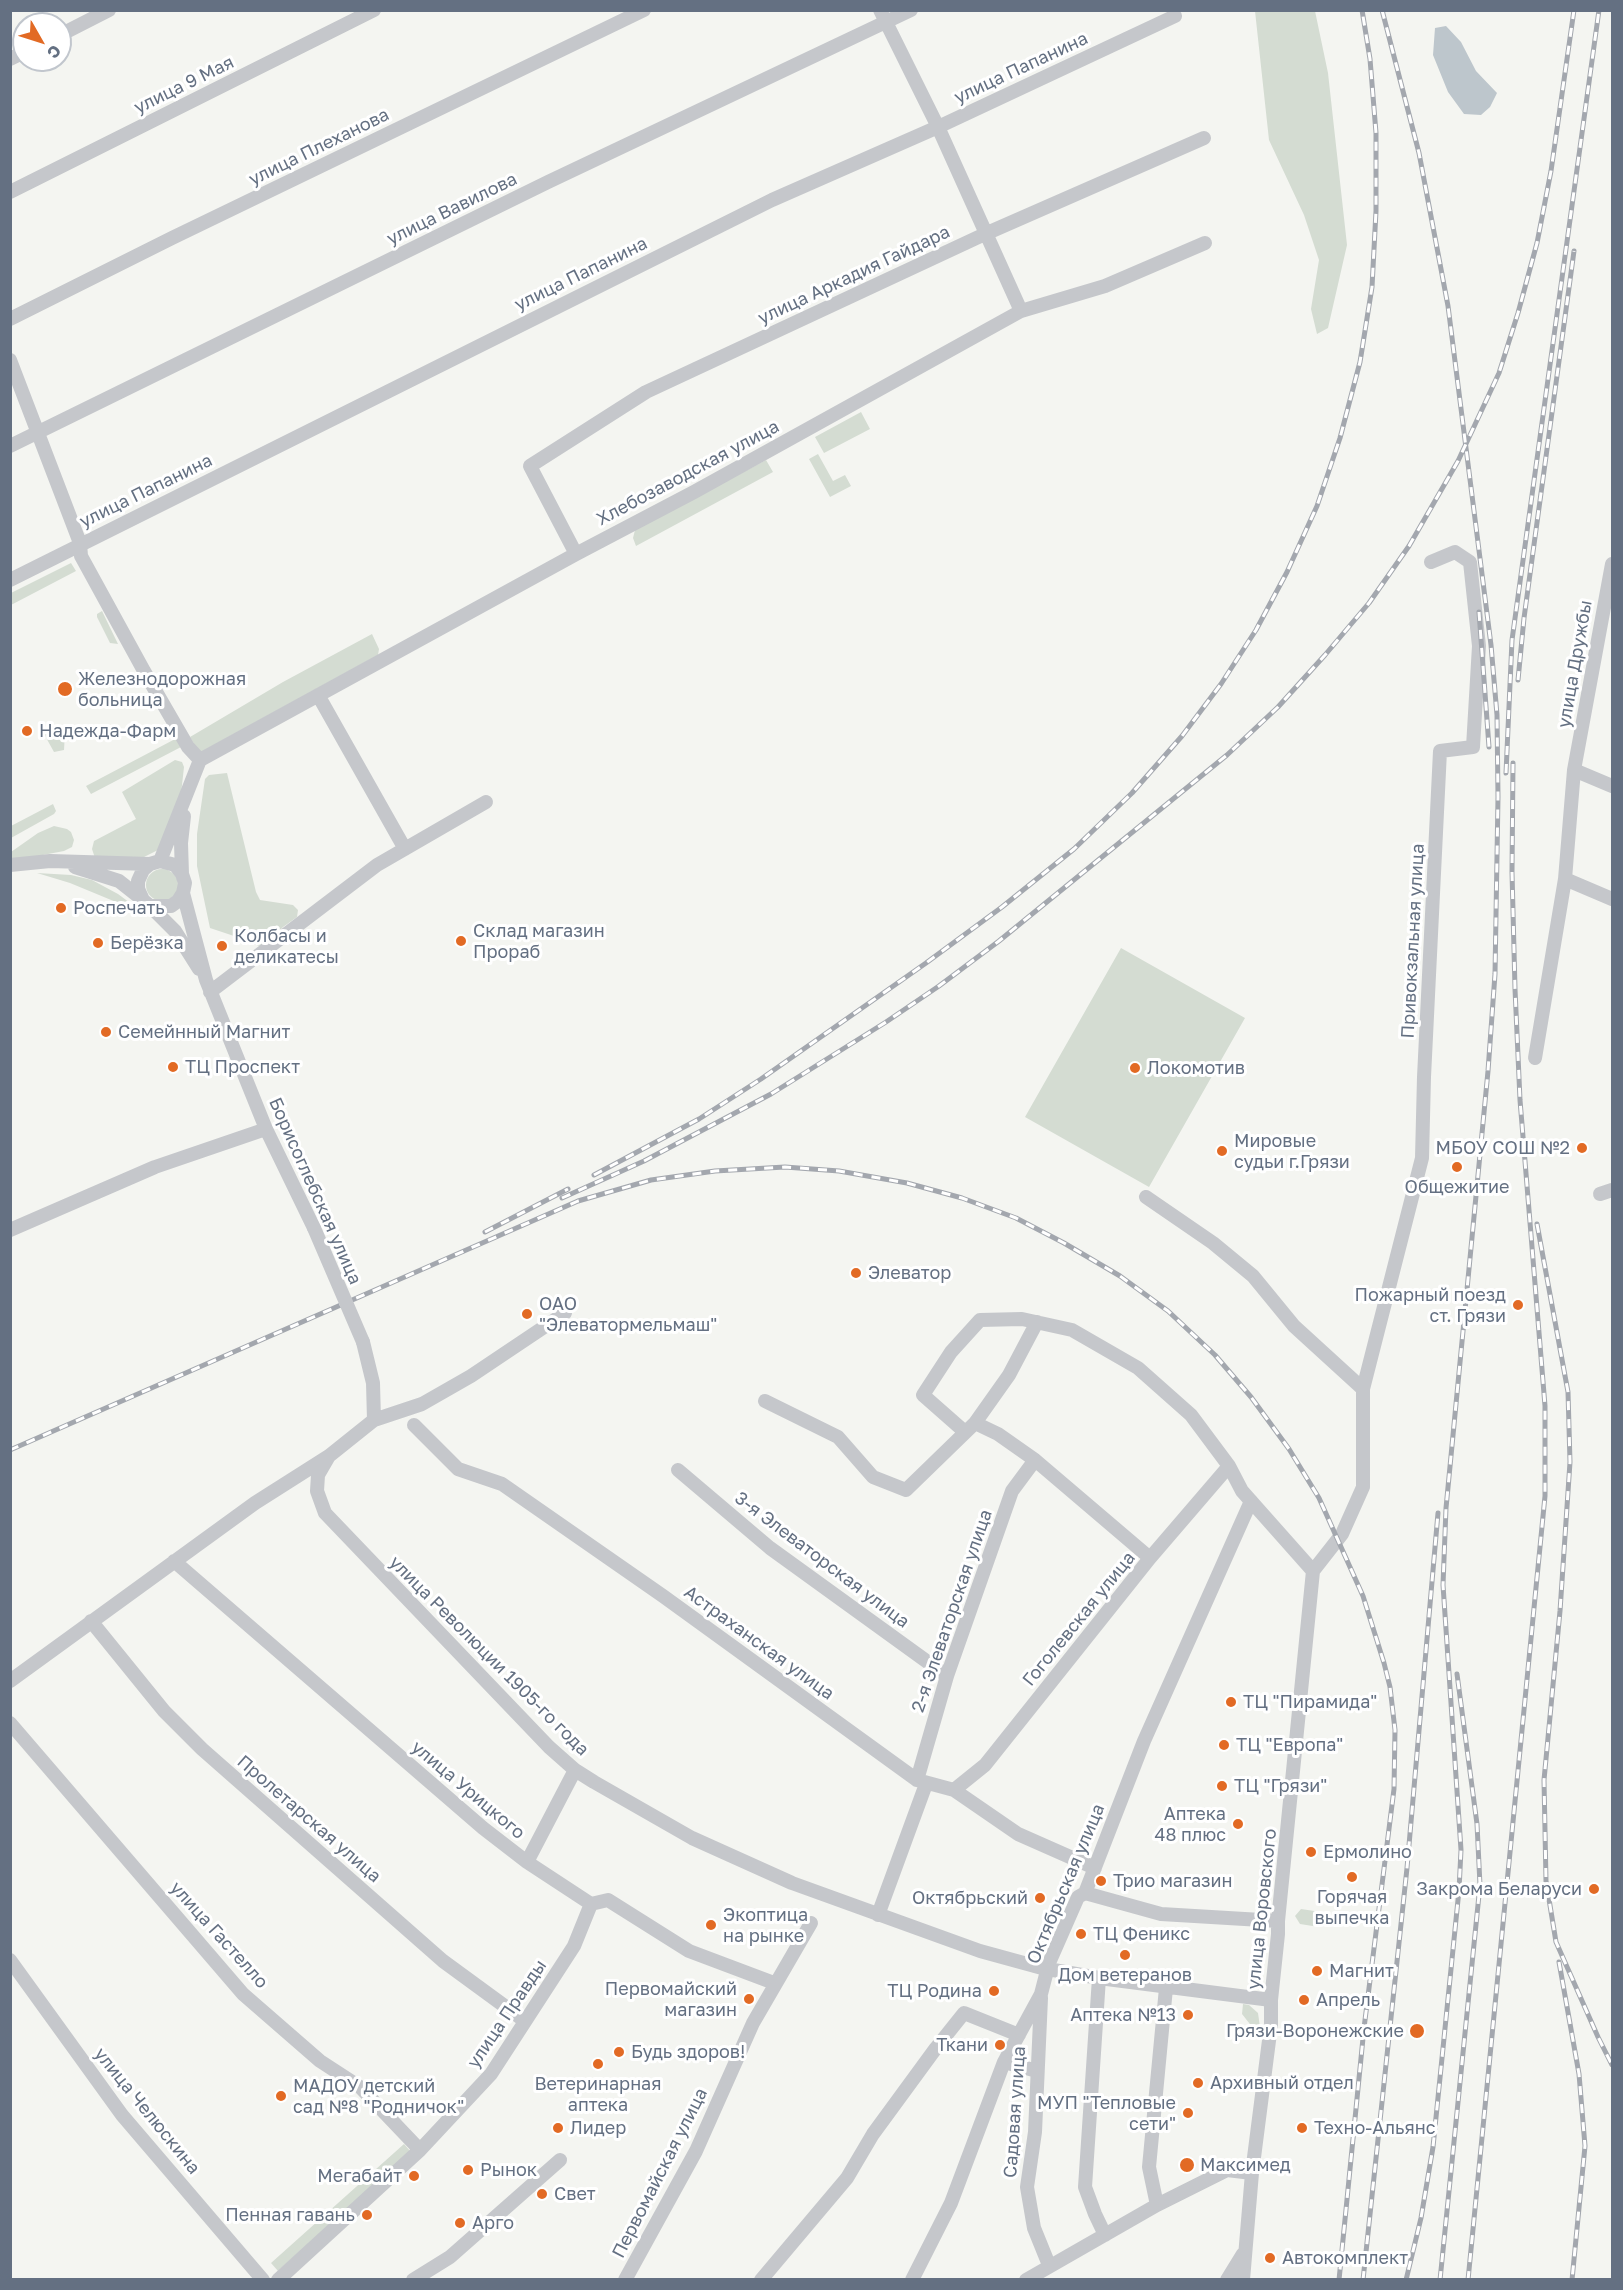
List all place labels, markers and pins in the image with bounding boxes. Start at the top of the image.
place label: Железнодорожная больница [78,668,246,710]
marker: Железнодорожная больница [56,680,74,698]
place label: Надежда-Фарм [39,720,176,742]
marker: Надежда-Фарм [20,724,34,738]
place label: Роспечать [73,897,165,919]
marker: Роспечать [54,901,68,915]
place label: Склад магазин Прораб [473,920,605,962]
place label: Колбасы и деликатесы [234,925,339,968]
place label: Берёзка [110,932,184,954]
marker: Склад магазин Прораб [454,934,468,948]
marker: Берёзка [91,936,105,950]
marker: Колбасы и деликатесы [215,939,229,953]
place label: Семейнный Магнит [118,1021,290,1043]
marker: Семейнный Магнит [99,1025,113,1039]
place label: ТЦ Проспект [185,1056,300,1078]
place label: Локомотив [1147,1057,1245,1079]
marker: ТЦ Проспект [166,1060,180,1074]
marker: Локомотив [1128,1061,1142,1075]
place label: Мировые судьи г.Грязи [1234,1130,1350,1172]
place label: МБОУ СОШ №2 [1436,1137,1570,1159]
marker: МБОУ СОШ №2 [1575,1141,1589,1155]
marker: Мировые судьи г.Грязи [1215,1144,1229,1158]
marker: Общежитие [1450,1160,1464,1174]
place label: Общежитие [1405,1176,1509,1198]
place label: Элеватор [868,1262,951,1284]
marker: Элеватор [849,1266,863,1280]
place label: Пожарный поезд ст. Грязи [1355,1284,1506,1326]
place label: ОАО "Элеватормельмаш" [539,1293,717,1336]
marker: Пожарный поезд ст. Грязи [1511,1298,1525,1312]
marker: ОАО "Элеватормельмаш" [520,1307,534,1321]
place label: ТЦ "Пирамида" [1243,1691,1377,1713]
marker: ТЦ "Пирамида" [1224,1695,1238,1709]
place label: ТЦ "Европа" [1236,1734,1343,1756]
marker: ТЦ "Европа" [1217,1738,1231,1752]
place label: ТЦ "Грязи" [1234,1775,1327,1797]
marker: ТЦ "Грязи" [1215,1779,1229,1793]
place label: Аптека 48 плюс [1154,1803,1226,1846]
marker: Аптека 48 плюс [1231,1817,1245,1831]
place label: Ермолино [1323,1841,1412,1863]
marker: Ермолино [1304,1845,1318,1859]
place label: Трио магазин [1113,1870,1233,1892]
marker: Горячая выпечка [1345,1870,1359,1884]
marker: Трио магазин [1094,1874,1108,1888]
place label: Закрома Беларуси [1416,1878,1582,1900]
marker: Закрома Беларуси [1587,1882,1601,1896]
place label: Горячая выпечка [1315,1886,1389,1928]
place label: Октябрьский [912,1887,1028,1909]
marker: Октябрьский [1033,1891,1047,1905]
place label: Экоптица на рынке [723,1904,808,1946]
marker: Экоптица на рынке [704,1918,718,1932]
place label: ТЦ Феникс [1093,1923,1190,1945]
marker: ТЦ Феникс [1074,1927,1088,1941]
marker: Дом ветеранов [1118,1948,1132,1962]
place label: Магнит [1329,1960,1394,1982]
place label: Дом ветеранов [1058,1964,1192,1986]
marker: Магнит [1310,1964,1324,1978]
place label: Первомайский магазин [605,1978,737,2020]
place label: ТЦ Родина [887,1980,982,2002]
marker: ТЦ Родина [987,1984,1001,1998]
place label: Апрель [1316,1989,1380,2011]
marker: Первомайский магазин [742,1992,756,2006]
marker: Апрель [1297,1993,1311,2007]
place label: Аптека №13 [1070,2004,1176,2026]
marker: Аптека №13 [1181,2008,1195,2022]
place label: Грязи-Воронежские [1226,2020,1404,2042]
marker: Грязи-Воронежские [1408,2022,1426,2040]
place label: Ткани [936,2034,988,2056]
marker: Ткани [993,2038,1007,2052]
place label: Будь здоров! [631,2041,745,2063]
marker: Будь здоров! [612,2045,626,2059]
marker: Ветеринарная аптека [591,2057,605,2071]
place label: Архивный отдел [1210,2072,1354,2094]
place label: Ветеринарная аптека [534,2073,662,2116]
place label: МАДОУ детский сад №8 "Родничок" [293,2075,464,2118]
marker: Архивный отдел [1191,2076,1205,2090]
marker: МАДОУ детский сад №8 "Родничок" [274,2089,288,2103]
place label: МУП "Тепловые сети" [1037,2092,1176,2134]
marker: МУП "Тепловые сети" [1181,2106,1195,2120]
place label: Лидер [570,2117,626,2139]
place label: Техно-Альянс [1314,2117,1436,2139]
marker: Лидер [551,2121,565,2135]
marker: Техно-Альянс [1295,2121,1309,2135]
place label: Максимед [1200,2154,1291,2176]
marker: Максимед [1178,2156,1196,2174]
place label: Рынок [480,2159,537,2181]
marker: Рынок [461,2163,475,2177]
place label: Мегабайт [317,2165,402,2187]
marker: Мегабайт [407,2169,421,2183]
place label: Свет [554,2183,595,2205]
marker: Свет [535,2187,549,2201]
place label: Пенная гавань [225,2204,355,2226]
marker: Пенная гавань [360,2208,374,2222]
place label: Арго [472,2212,514,2234]
marker: Арго [453,2216,467,2230]
place label: Автокомплект [1282,2247,1408,2269]
marker: Автокомплект [1263,2251,1277,2265]

